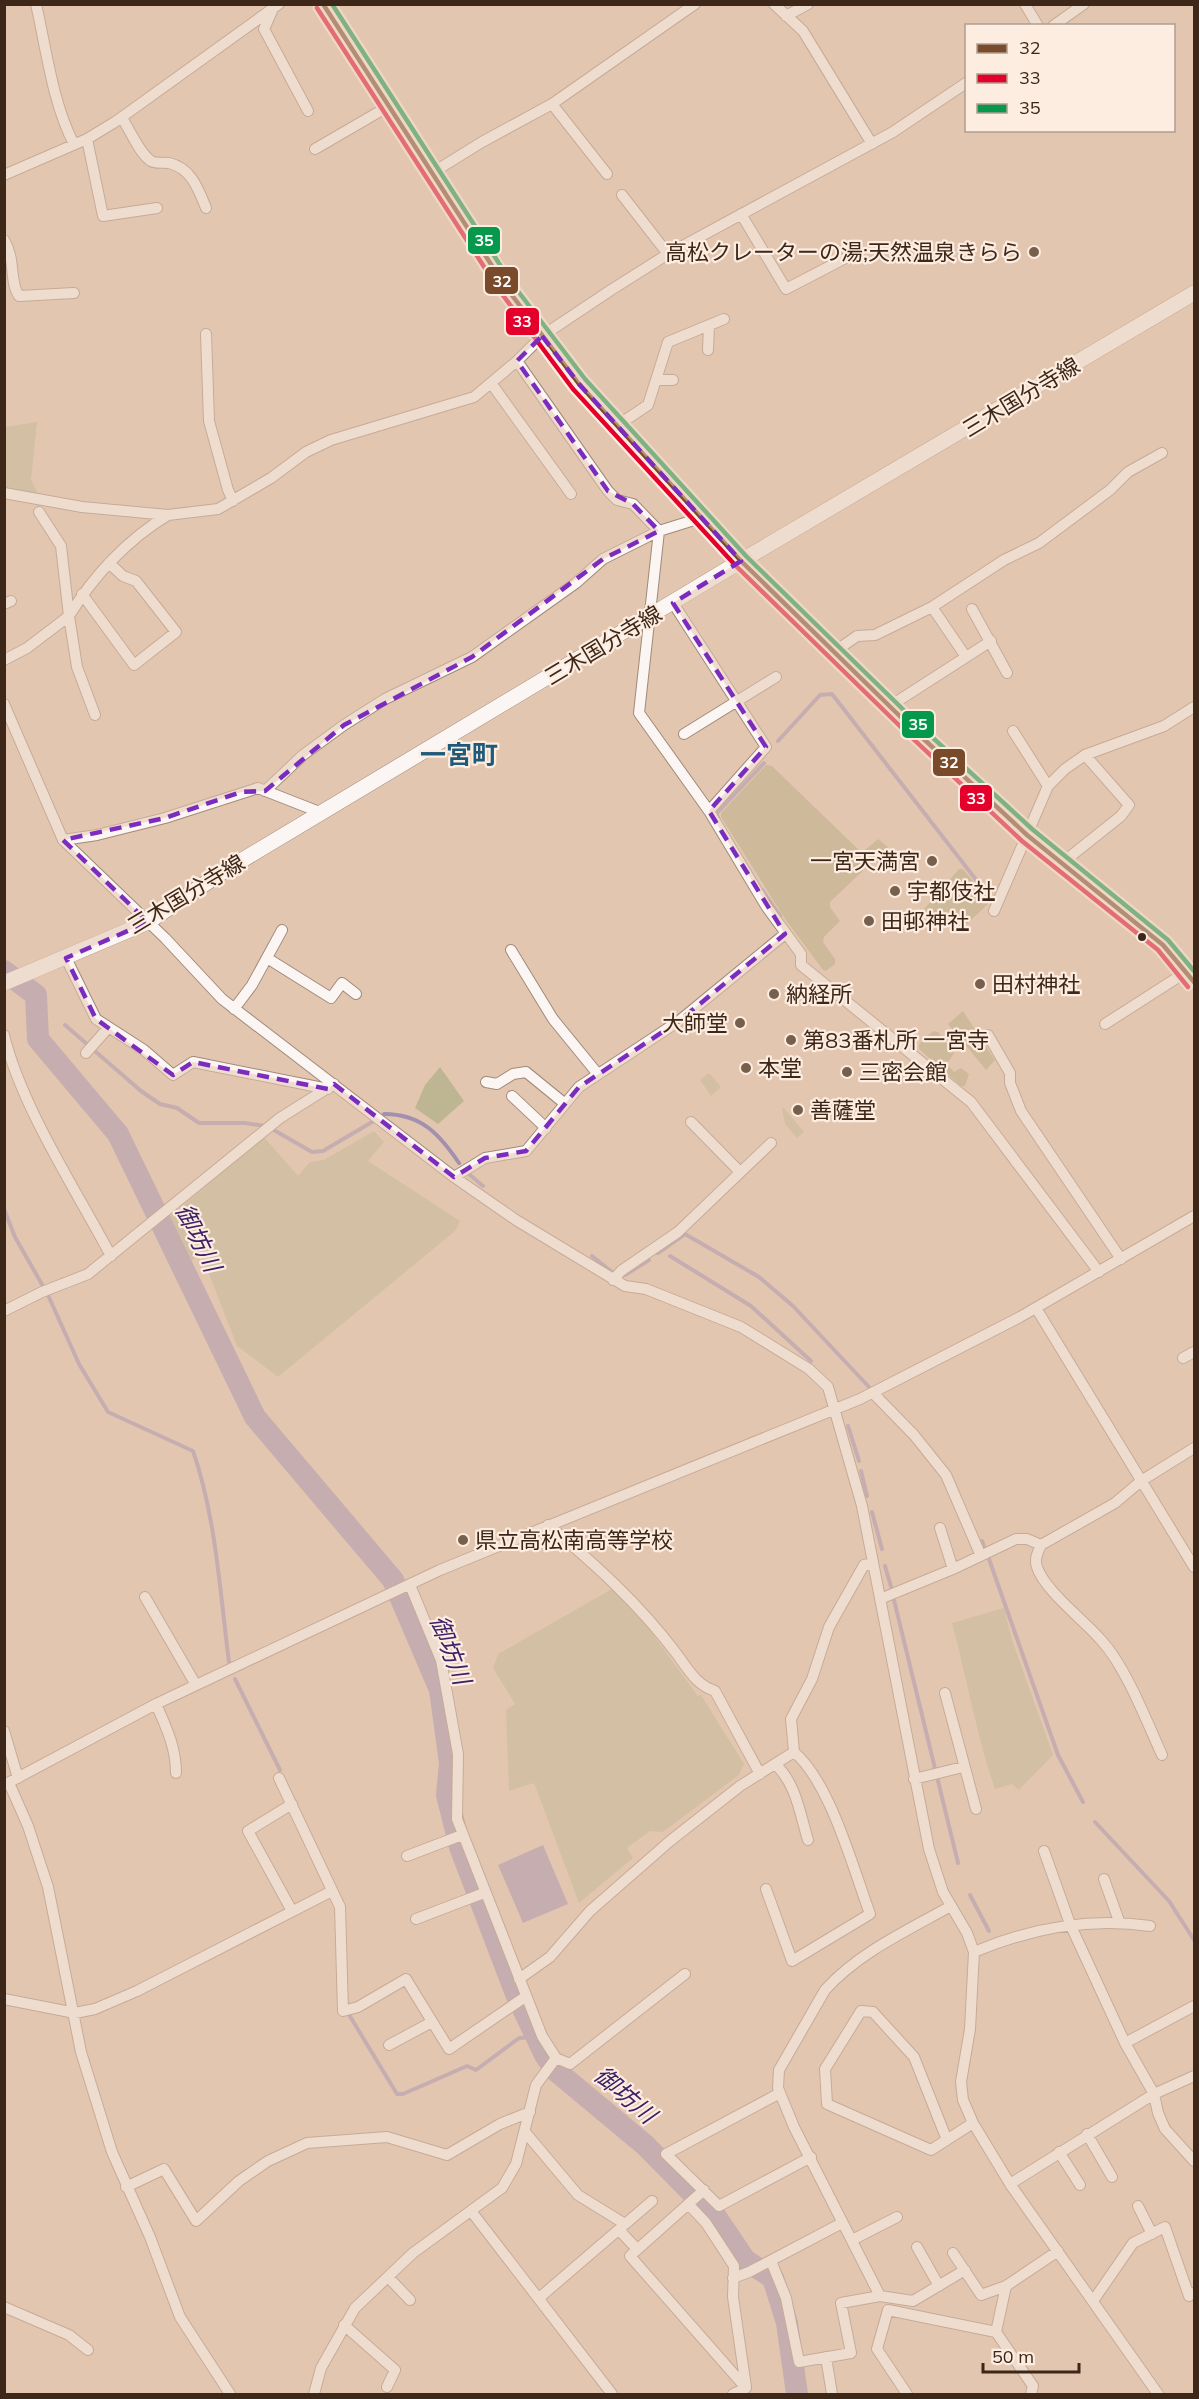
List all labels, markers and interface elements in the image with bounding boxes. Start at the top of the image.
legend [965,24,1175,132]
text: 32 [1019,36,1041,59]
text: 33 [1019,66,1041,89]
text: 35 [1019,96,1041,119]
line badge: 35 [467,226,501,255]
text: 35 [474,230,494,250]
place label: 高松クレーターの湯;天然温泉きらら [665,238,1022,266]
marker: 高松クレーターの湯;天然温泉きらら [1027,245,1041,259]
line badge: 32 [484,266,519,295]
text: 32 [492,271,512,291]
line badge: 33 [505,307,540,336]
text: 33 [512,311,532,331]
street label: 三木国分寺線 [957,351,1085,443]
street label: 三木国分寺線 [539,599,667,691]
line badge: 35 [901,710,935,739]
text: 35 [908,714,928,734]
district label: 一宮町 [420,738,498,771]
line badge: 32 [932,748,966,777]
text: 32 [939,752,959,772]
line badge: 33 [959,784,993,812]
text: 33 [966,788,986,808]
place label: 一宮天満宮 [810,847,920,875]
street label: 三木国分寺線 [122,848,250,940]
marker: 一宮天満宮 [925,854,939,868]
place label: 宇都伎社 [907,877,995,905]
marker: 宇都伎社 [888,884,902,898]
place label: 田邨神社 [881,907,969,935]
marker: 田邨神社 [862,914,876,928]
unlabelled marker [1136,931,1148,943]
place label: 田村神社 [992,970,1080,998]
marker: 田村神社 [973,977,987,991]
place label: 納経所 [786,980,852,1008]
marker: 納経所 [767,987,781,1001]
place label: 大師堂 [662,1009,728,1037]
marker: 大師堂 [733,1016,747,1030]
place label: 第83番札所 一宮寺 [803,1026,989,1054]
marker: 第83番札所 一宮寺 [784,1033,798,1047]
place label: 本堂 [758,1054,802,1082]
place label: 三密会館 [859,1058,947,1086]
marker: 本堂 [739,1061,753,1075]
marker: 三密会館 [840,1065,854,1079]
place label: 善薩堂 [810,1096,876,1124]
marker: 善薩堂 [791,1103,805,1117]
water label: 御坊川 [170,1199,229,1279]
place label: 県立高松南高等学校 [475,1526,673,1554]
marker: 県立高松南高等学校 [456,1533,470,1547]
water label: 御坊川 [424,1611,479,1691]
water label: 御坊川 [589,2059,665,2131]
scale bar [983,2336,1079,2374]
text: 50 m [992,2345,1034,2368]

